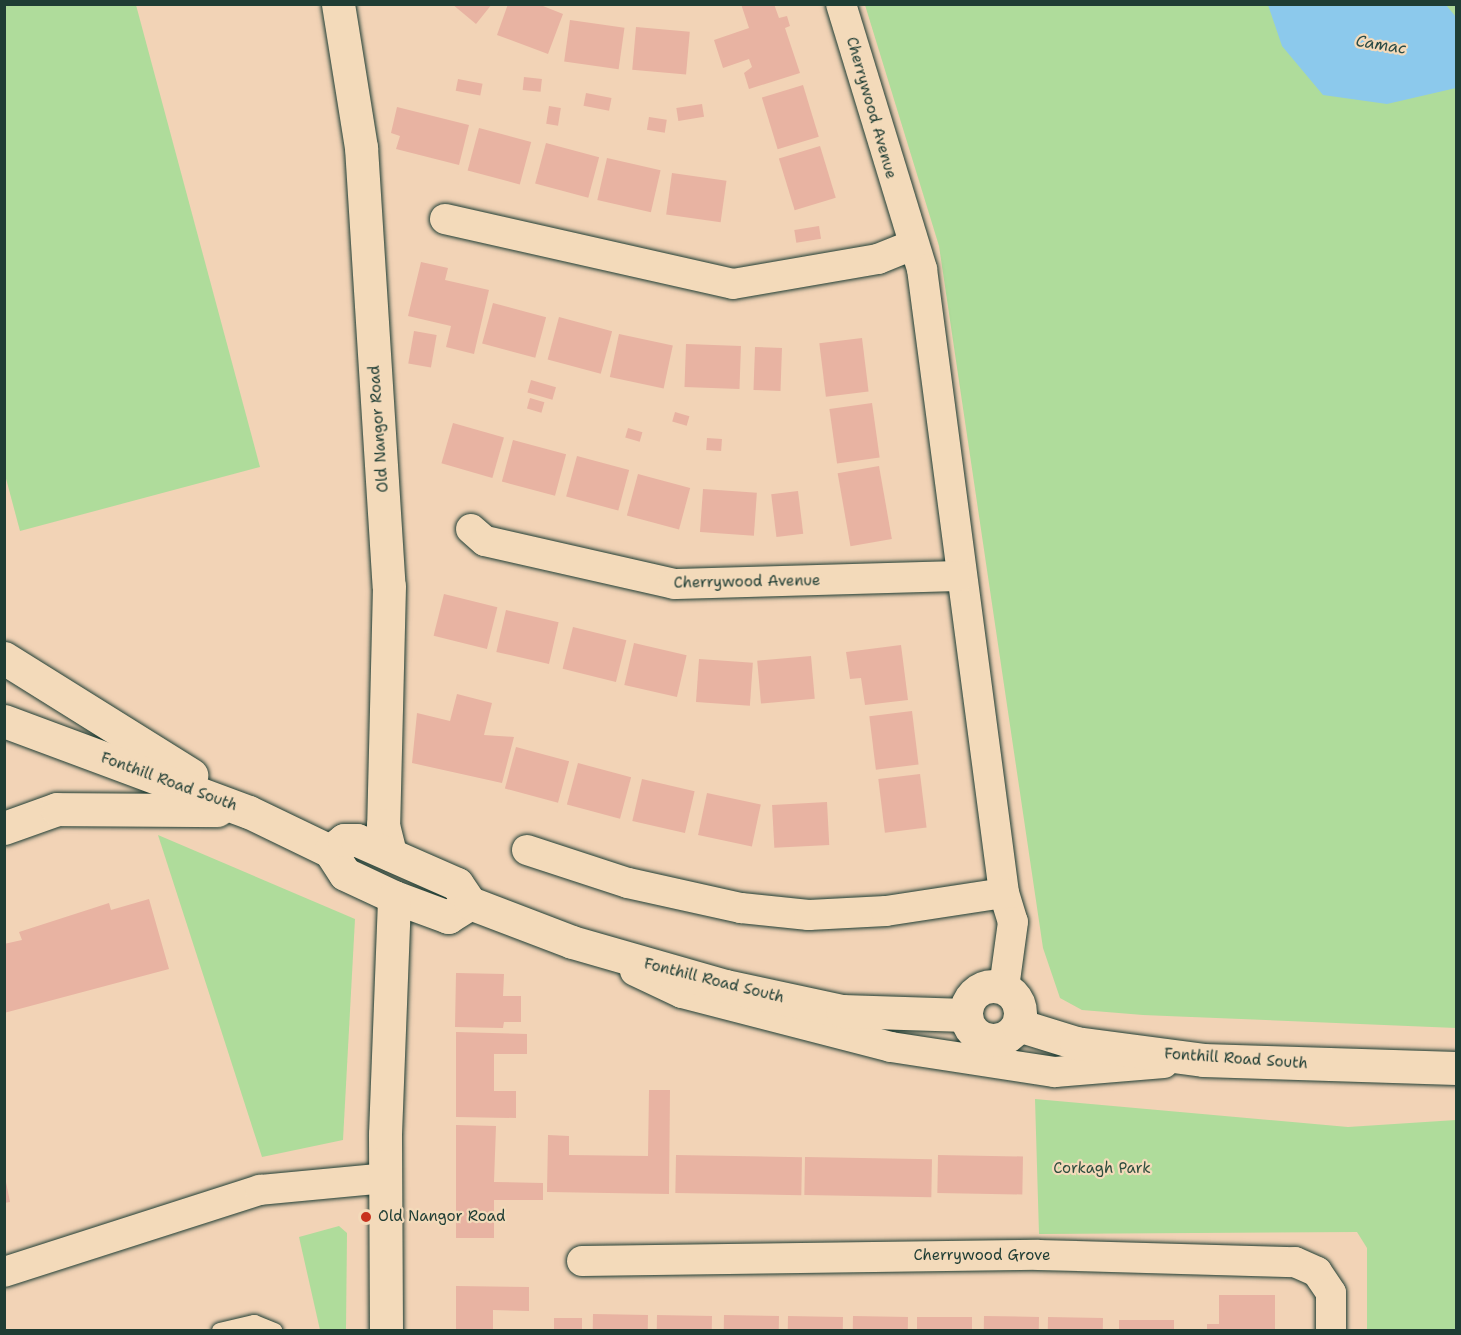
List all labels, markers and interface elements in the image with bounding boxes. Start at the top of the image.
water label: Camac [1354,32,1408,58]
street label: Cherrywood Avenue [842,35,900,181]
street label: Old Nangor Road [366,365,392,493]
street label: Cherrywood Avenue [673,572,821,592]
street label: Fonthill Road South [98,749,240,815]
street label: Fonthill Road South [642,955,786,1007]
street label: Fonthill Road South [1164,1045,1308,1073]
park label: Corkagh Park [1053,1160,1151,1178]
place label: Old Nangor Road [378,1208,505,1226]
marker: Old Nangor Road [359,1210,373,1224]
street label: Cherrywood Grove [914,1247,1050,1265]

